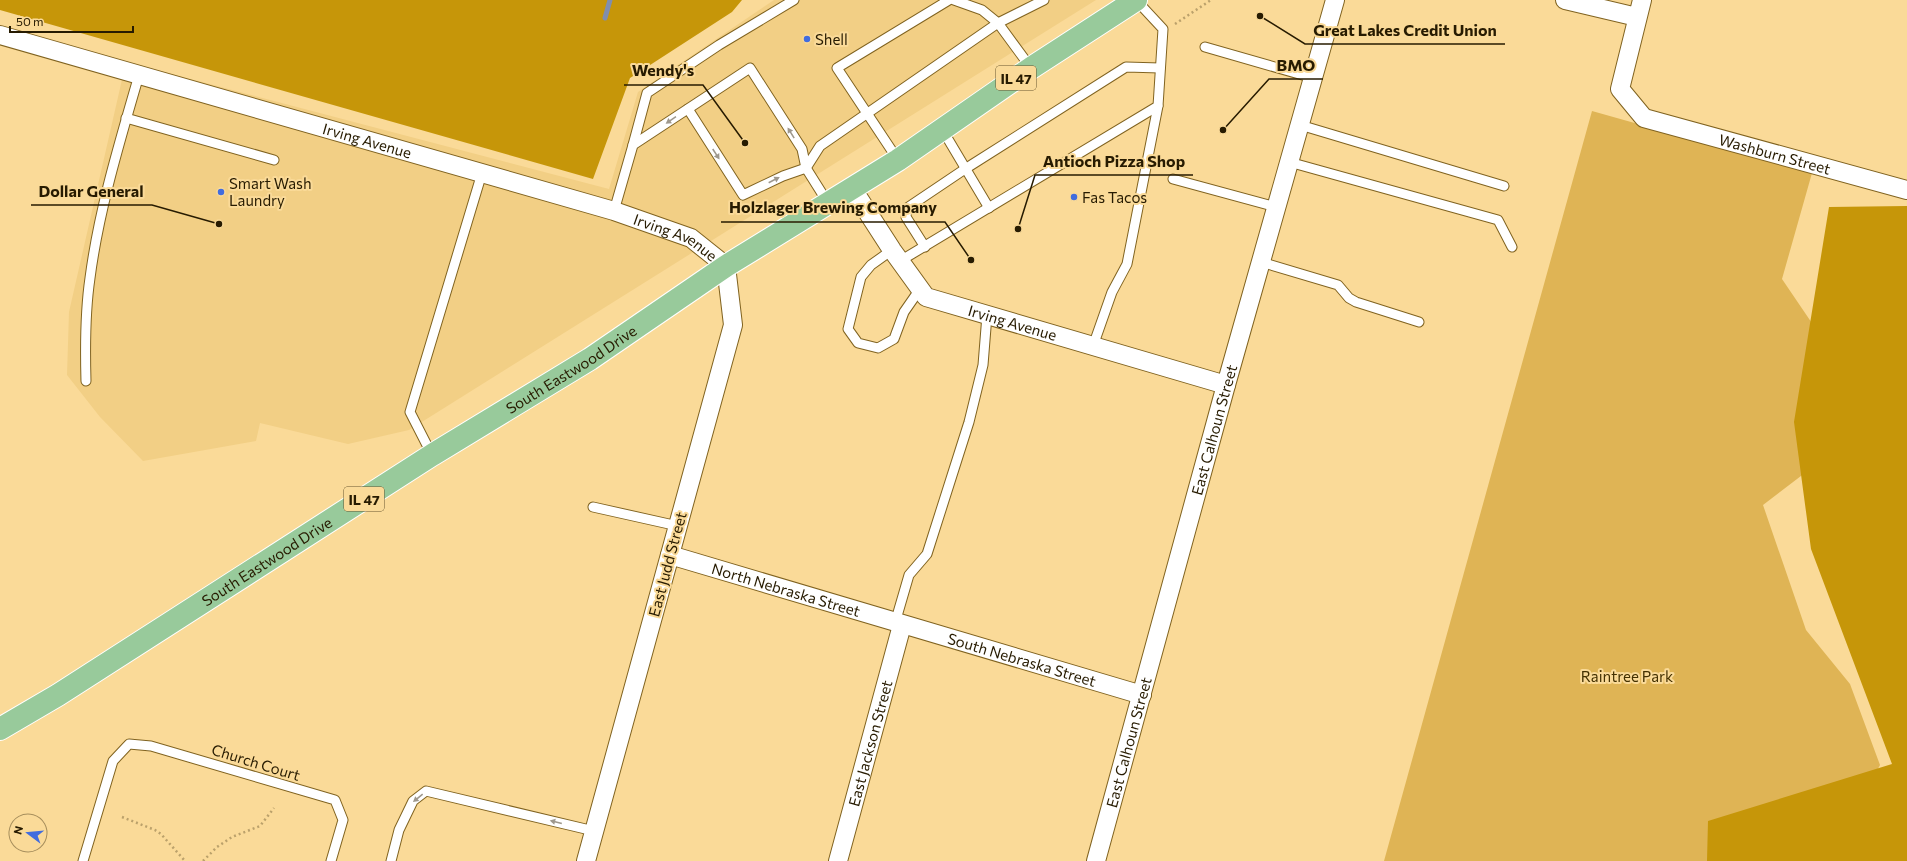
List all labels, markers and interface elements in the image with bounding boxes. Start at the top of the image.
scale bar [10,8,133,34]
text: 50 m [16,14,44,28]
callout: Great Lakes Credit Union [1305,16,1505,44]
text: Great Lakes Credit Union [1313,20,1497,39]
place label: Shell [815,30,848,48]
marker: Shell [802,34,812,44]
callout: BMO [1269,51,1323,79]
text: BMO [1277,55,1315,74]
callout: Wendy's [624,57,703,85]
text: Wendy's [632,60,694,79]
road number: IL 47 [996,66,1036,90]
one-way arrow [665,117,677,124]
street label: Irving Avenue [321,119,414,162]
one-way arrow [787,127,795,138]
street label: Washburn Street [1717,130,1833,178]
callout: Antioch Pizza Shop [1035,147,1193,175]
one-way arrow [713,148,720,160]
text: Antioch Pizza Shop [1043,151,1185,170]
place label: Smart Wash Laundry [229,174,312,209]
callout: Dollar General [31,177,152,205]
one-way arrow [768,177,780,183]
text: Dollar General [38,181,144,200]
marker: Smart Wash Laundry [216,187,226,197]
place label: Fas Tacos [1082,188,1147,206]
marker: Fas Tacos [1069,192,1079,202]
callout: Holzlager Brewing Company [721,194,945,222]
text: Holzlager Brewing Company [729,197,937,216]
street label: Irving Avenue [631,210,721,265]
street label: Irving Avenue [966,301,1059,344]
street label: South Eastwood Drive [502,321,640,417]
street label: East Calhoun Street [1187,363,1240,497]
road number: IL 47 [344,487,384,511]
street label: East Judd Street [644,510,690,618]
street label: South Eastwood Drive [198,513,335,610]
street label: North Nebraska Street [710,559,862,620]
street label: South Nebraska Street [946,629,1098,690]
park label: Raintree Park [1581,667,1673,685]
street label: East Calhoun Street [1102,675,1155,810]
street label: East Jackson Street [844,678,896,808]
street label: Church Court [210,740,302,784]
one-way arrow [413,793,423,802]
north arrow [8,813,48,853]
one-way arrow [550,819,562,825]
text: N [11,824,25,836]

